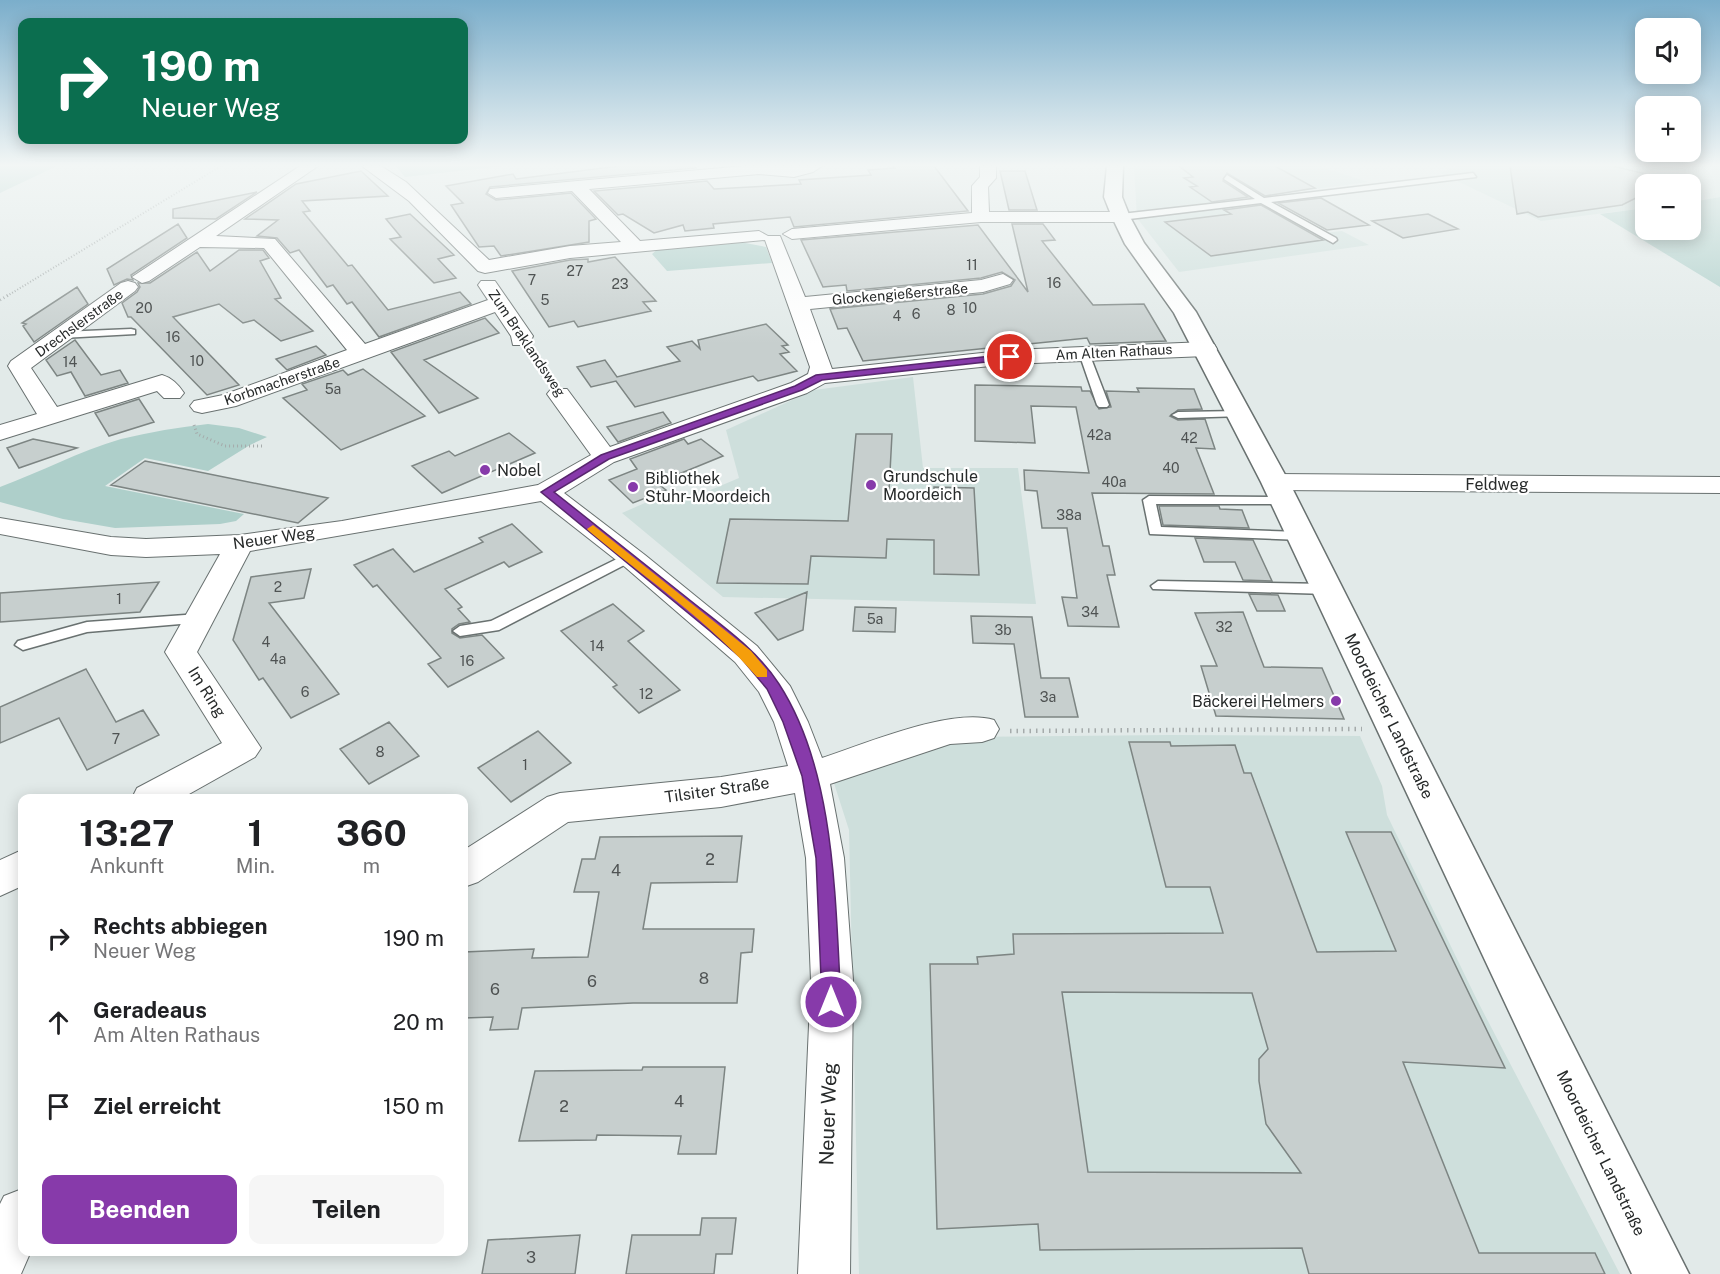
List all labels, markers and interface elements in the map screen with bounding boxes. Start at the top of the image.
map controls [1635,18,1701,240]
button: sound [1635,18,1701,84]
text: 190 m [141,41,261,90]
icon: right [42,42,120,120]
text: Neuer Weg [141,91,280,123]
button: + [1635,96,1701,162]
button: − [1635,174,1701,240]
house number: 11 [966,257,978,273]
house number: 27 [567,263,583,279]
house number: 7 [528,272,536,288]
house number: 16 [1047,275,1061,291]
house number: 23 [611,276,629,292]
street label: Glockengießerstraße [831,280,969,308]
street label: Drechslerstraße [32,286,126,360]
street label: Zum Braklandsweg [485,286,569,400]
house number: 5 [541,292,550,308]
house number: 20 [136,300,152,316]
house number: 10 [963,300,977,316]
house number: 8 [946,302,956,318]
house number: 6 [912,306,921,322]
house number: 4 [893,308,902,324]
house number: 16 [166,329,180,345]
pin [984,331,1035,382]
icon: arrive [993,340,1026,373]
street label: Am Alten Rathaus [1055,341,1173,363]
house number: 10 [190,353,204,369]
house number: 14 [63,354,77,370]
street label: Korbmacherstraße [222,354,342,408]
house number: 5a [325,381,341,397]
house number: 42a [1087,427,1111,443]
house number: 42 [1180,430,1198,446]
house number: 40 [1162,460,1180,476]
place label: Nobel [497,461,542,480]
marker: Nobel [478,463,492,477]
place label: Grundschule Moordeich [883,467,978,504]
place label: Bibliothek Stuhr-Moordeich [645,469,770,506]
house number: 40a [1101,474,1127,490]
street label: Feldweg [1465,475,1529,494]
marker: Grundschule Moordeich [864,478,878,492]
marker: Bibliothek Stuhr-Moordeich [626,480,640,494]
house number: 38a [1056,507,1082,523]
street label: Neuer Weg [232,523,316,553]
house number: 2 [274,579,282,595]
house number: 1 [116,591,122,607]
house number: 34 [1081,604,1099,620]
house number: 5a [867,611,883,627]
house number: 32 [1215,619,1233,635]
house number: 3b [994,622,1012,638]
street label: Moordeicher Landstraße [1341,630,1437,802]
house number: 4 [262,634,271,650]
house number: 14 [590,638,604,654]
house number: 4a [270,651,286,667]
house number: 16 [460,653,474,669]
street label: Im Ring [184,663,230,721]
house number: 6 [301,684,310,700]
house number: 12 [639,686,653,702]
house number: 3a [1040,689,1056,705]
place label: Bäckerei Helmers [1192,692,1324,711]
marker: Bäckerei Helmers [1329,694,1343,708]
house number: 7 [112,731,120,747]
house number: 8 [375,744,385,760]
house number: 1 [522,757,528,773]
street label: Tilsiter Straße [663,773,771,807]
text: 13:27 [79,812,174,854]
text: 1 [248,812,263,854]
text: 360 [336,812,407,854]
house number: 2 [705,850,715,869]
text: Ankunft [90,854,164,878]
text: Min. [236,854,275,878]
text: m [363,854,380,878]
house number: 4 [611,861,621,880]
text: Rechts abbiegen [93,913,268,939]
icon: right [42,922,75,955]
text: 190 m [384,925,444,951]
text: Neuer Weg [93,939,196,963]
house number: 8 [699,969,709,988]
position arrow [799,970,863,1034]
house number: 6 [587,972,597,991]
house number: 6 [490,980,500,999]
text: Geradeaus [93,997,207,1023]
icon: ahead [42,1006,75,1039]
text: 20 m [393,1009,444,1035]
text: Am Alten Rathaus [93,1023,260,1047]
street label: Neuer Weg [814,1062,842,1166]
street label: Moordeicher Landstraße [1553,1067,1649,1239]
icon: arrive [42,1090,75,1123]
house number: 4 [674,1092,684,1111]
text: Ziel erreicht [93,1093,221,1119]
text: 150 m [383,1093,444,1119]
house number: 2 [559,1097,569,1116]
button: Beenden [42,1175,237,1244]
button: Teilen [249,1175,444,1244]
house number: 3 [526,1248,536,1267]

